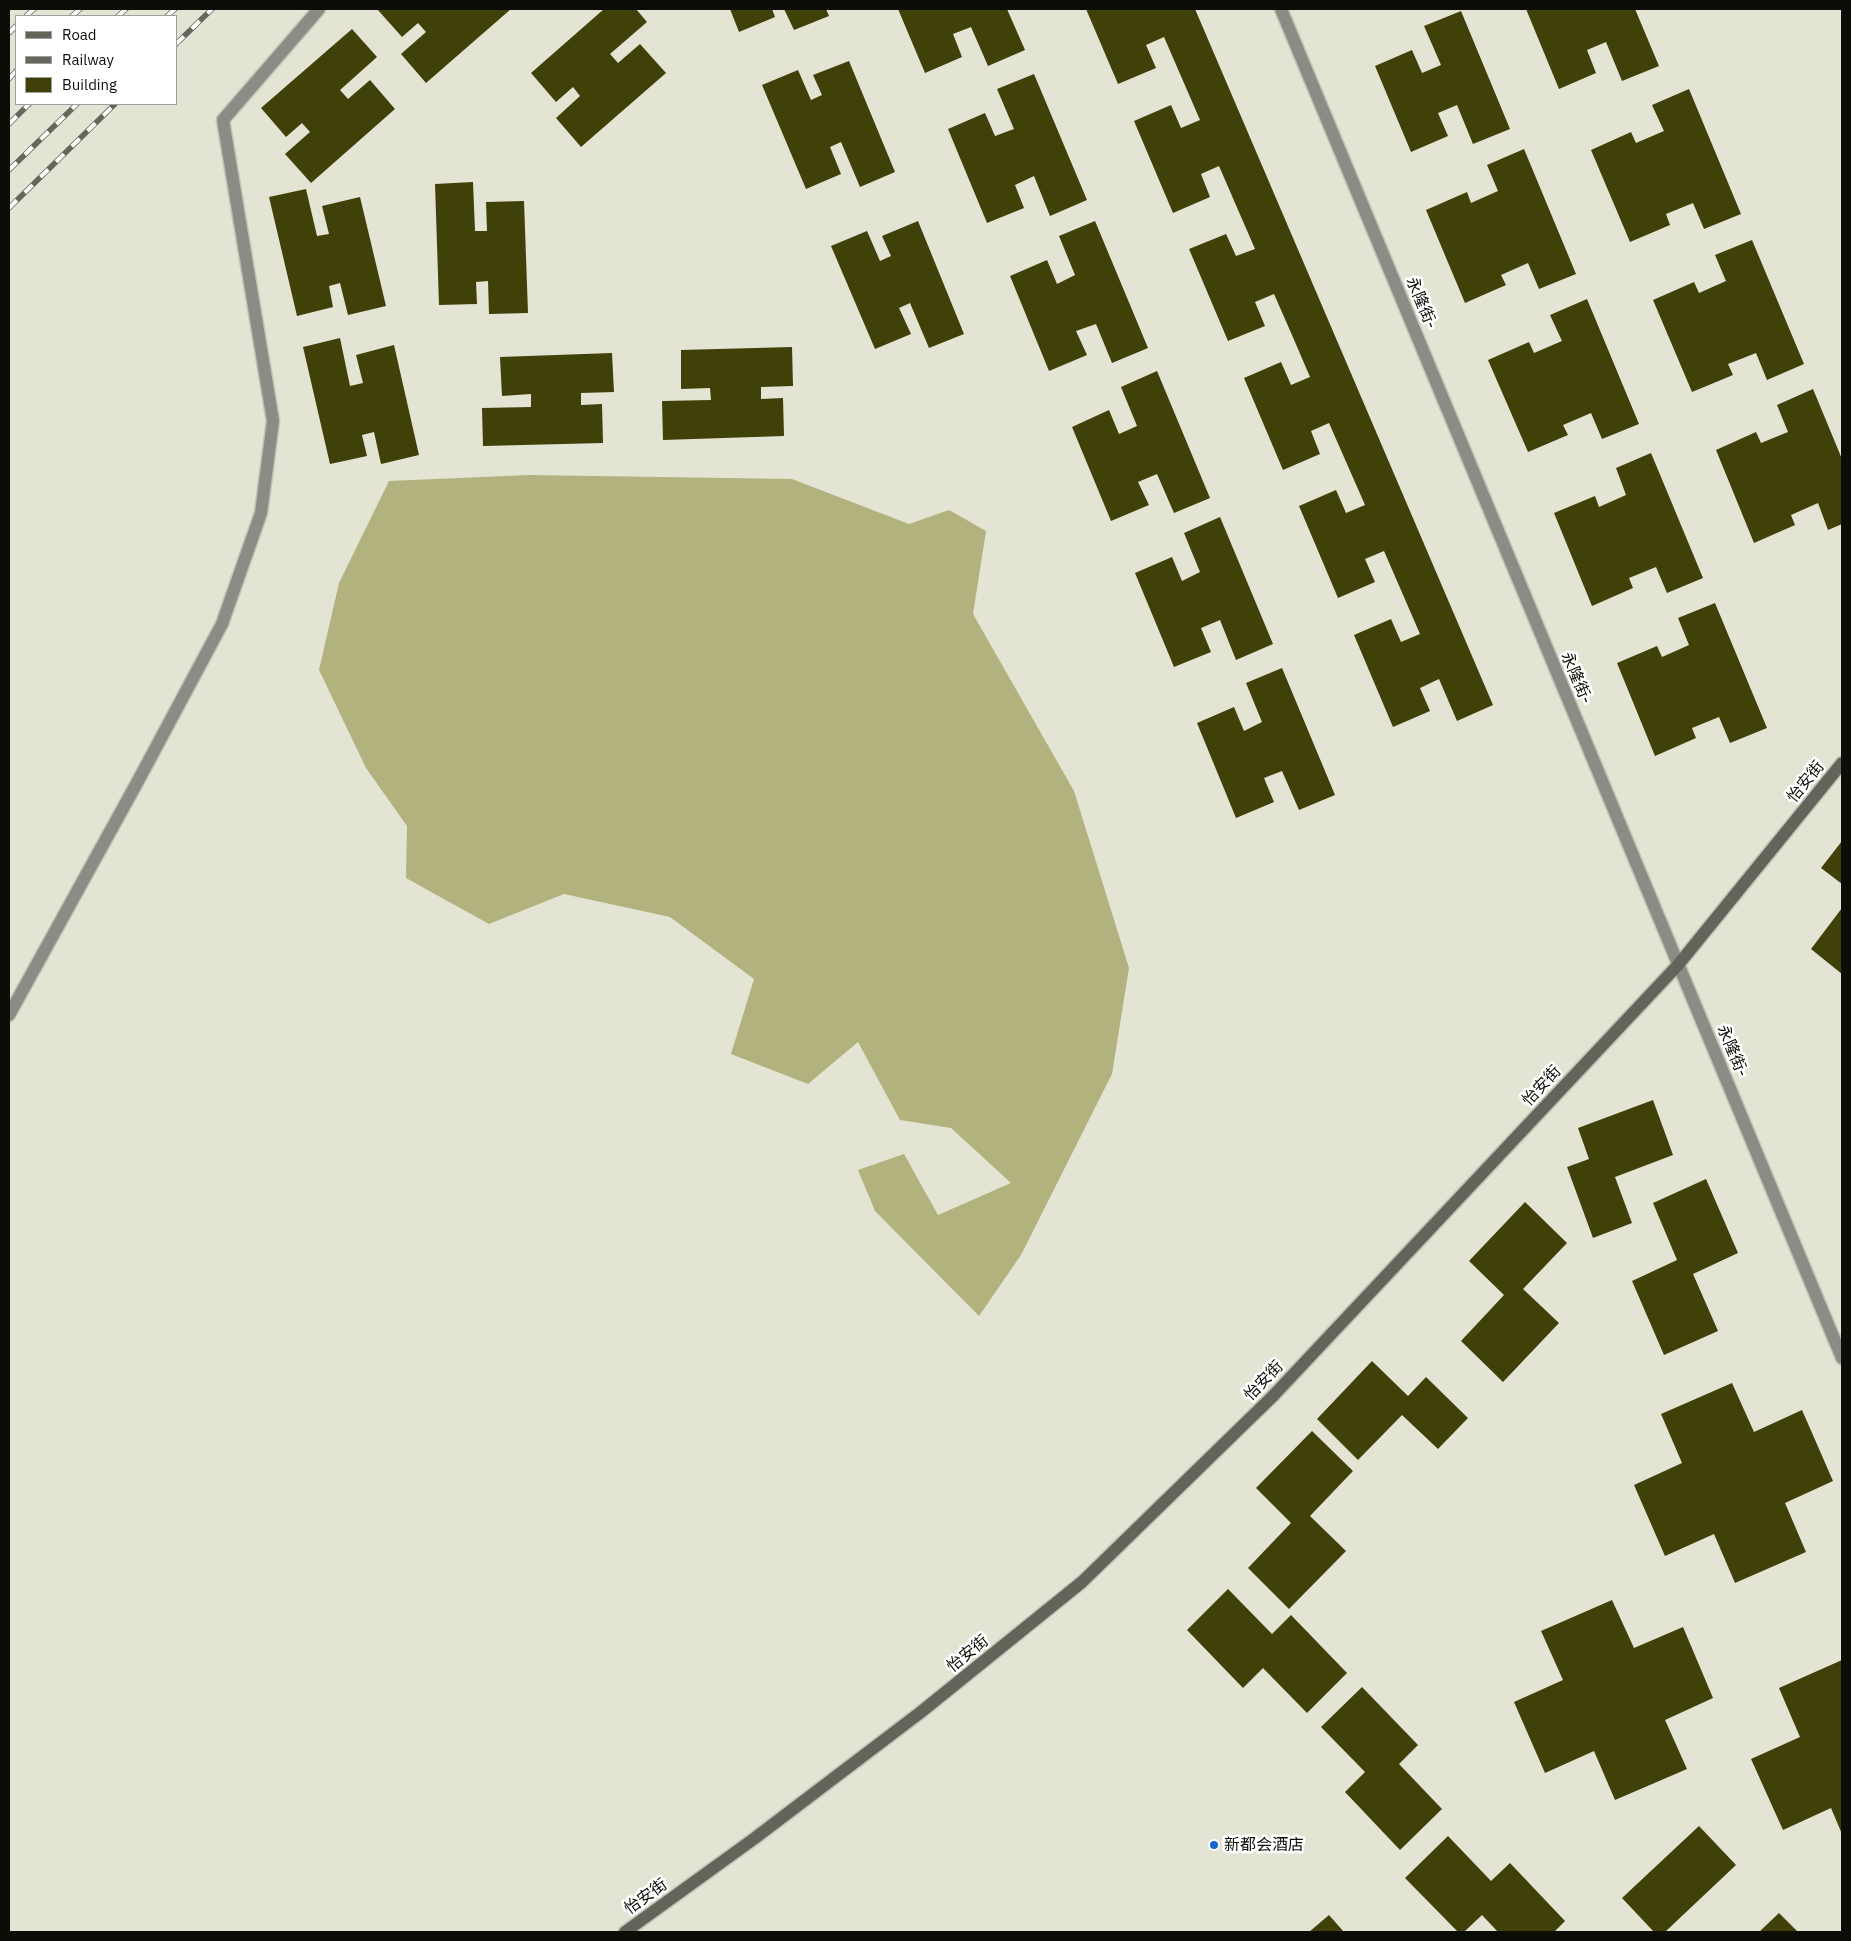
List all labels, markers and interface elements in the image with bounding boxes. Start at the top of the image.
legend [15,15,178,105]
text: Road [62,25,97,44]
text: Railway [62,50,114,69]
text: Building [62,75,117,94]
street label: 永隆街- [1402,274,1440,332]
street label: 永隆街- [1557,649,1595,707]
street label: 怡安街 [1783,757,1829,807]
street label: 永隆街- [1713,1022,1751,1080]
street label: 怡安街 [1519,1062,1565,1110]
street label: 怡安街 [1240,1357,1288,1405]
street label: 怡安街 [943,1631,993,1677]
place label: 新都会酒店 [1224,1835,1304,1855]
marker: 新都会酒店 [1208,1839,1220,1851]
street label: 怡安街 [621,1875,671,1919]

